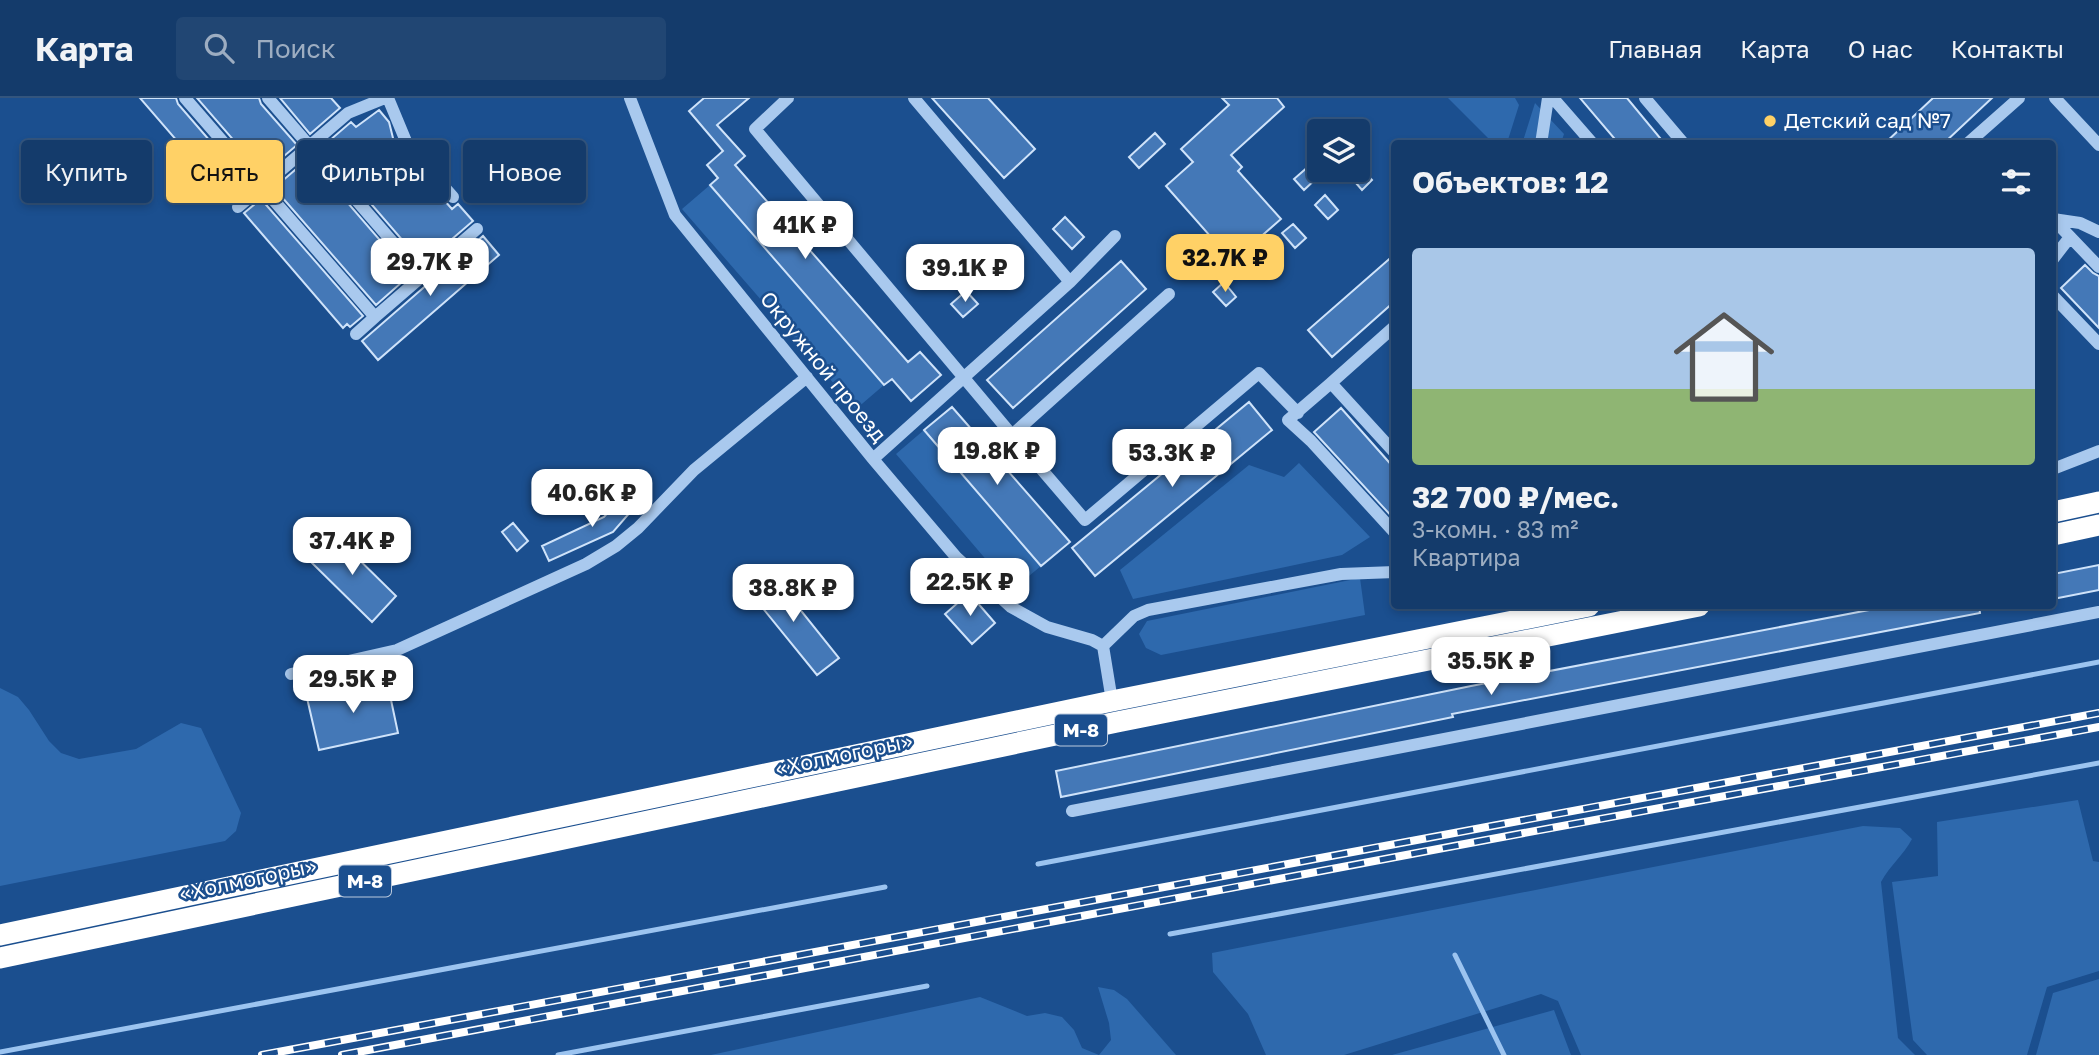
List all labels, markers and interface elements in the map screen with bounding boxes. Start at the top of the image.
search box [176,17,666,80]
text: Карта [35,29,134,68]
icon: search [200,29,238,67]
text: Поиск [256,33,336,64]
text: Главная [1608,34,1702,63]
text: Карта [1740,34,1810,63]
text: О нас [1848,34,1913,63]
text: Контакты [1951,34,2064,63]
place label: Детский сад №7 [1784,107,1951,133]
marker: Детский сад №7 [1762,113,1778,129]
map controls [1307,119,1370,182]
button: layers [1307,119,1370,182]
chip: Купить [21,140,152,203]
chip: Снять [166,140,283,203]
chip: Фильтры [297,140,449,203]
chip: Новое [463,140,586,203]
icon: filters [1997,163,2035,201]
text: Объектов: 12 [1412,164,1609,200]
pin: 41K ₽ [756,202,854,261]
text: 41K ₽ [773,210,837,238]
pin: 32.7K ₽ [1160,234,1290,294]
pin: 29.7K ₽ [365,238,495,298]
text: 32.7K ₽ [1182,243,1268,271]
pin: 39.1K ₽ [900,244,1030,304]
text: 29.7K ₽ [387,247,473,275]
text: 39.1K ₽ [922,253,1008,281]
street label: Окружной проезд [755,286,893,447]
icon: home [1661,294,1787,420]
pin: 19.8K ₽ [932,428,1062,487]
pin: 53.3K ₽ [1107,430,1237,489]
text: 19.8K ₽ [954,436,1040,464]
text: 53.3K ₽ [1128,438,1216,466]
pin: 40.6K ₽ [527,470,657,529]
text: 40.6K ₽ [547,478,637,506]
text: 32 700 ₽/мес. [1412,479,1619,515]
text: 3-комн. · 83 m² [1412,515,1579,543]
pin: 37.4K ₽ [287,518,417,577]
text: 37.4K ₽ [309,526,395,554]
text: Квартира [1412,543,1520,571]
pin: 22.5K ₽ [905,559,1035,618]
pin: 38.8K ₽ [728,564,858,624]
text: 22.5K ₽ [926,567,1014,595]
text: 38.8K ₽ [749,573,837,601]
pin: 35.5K ₽ [1426,638,1556,697]
text: 35.5K ₽ [1447,646,1535,674]
pin: 29.5K ₽ [288,656,418,715]
text: 29.5K ₽ [309,664,397,692]
road number: М-8 [1055,715,1107,746]
street label: «Холмогоры» [773,727,915,781]
street label: «Холмогоры» [177,852,319,906]
road number: М-8 [339,866,391,896]

